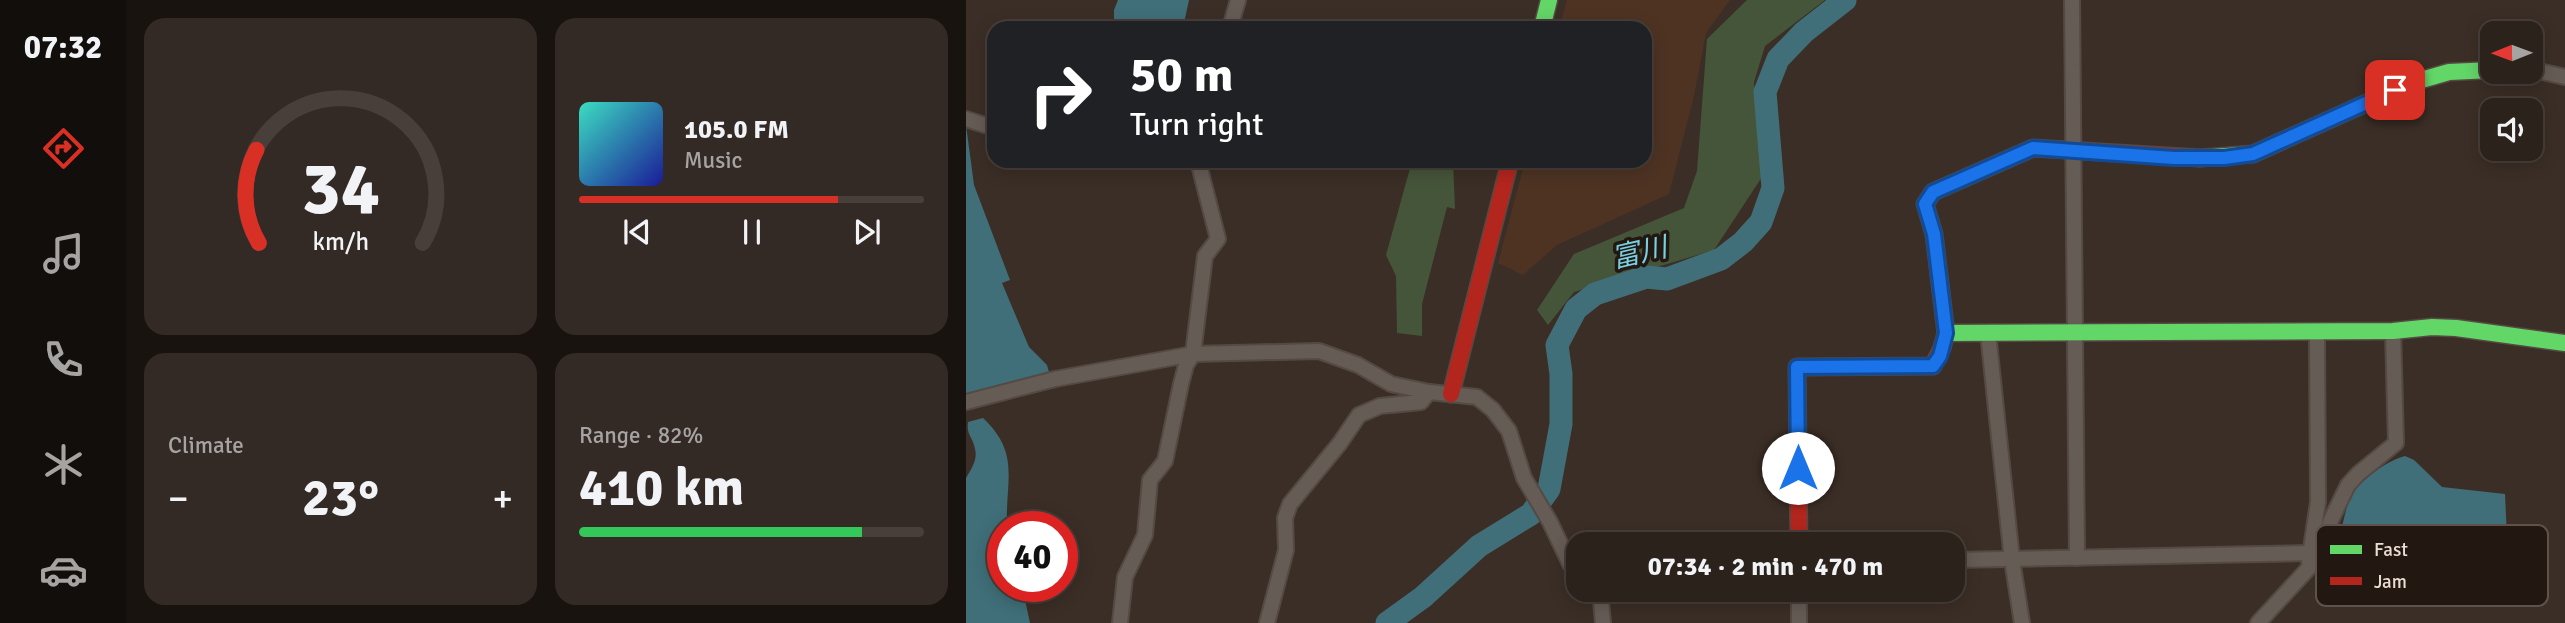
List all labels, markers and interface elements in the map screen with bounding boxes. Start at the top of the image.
north arrow [2480,21,2543,84]
map controls [2480,21,2543,161]
text: 07:32 [24,28,102,67]
text: 50 m [1130,45,1233,105]
icon: right [1015,49,1106,140]
pin [2365,60,2425,120]
icon: arrive [2376,71,2414,109]
button: sound [2480,98,2543,161]
text: Turn right [1130,105,1263,144]
text: 105.0 FM [684,114,789,146]
icon: directions [39,124,88,173]
text: 34 [301,145,380,234]
text: Music [684,146,742,175]
icon: previous [618,213,656,251]
icon: pause [733,213,771,251]
icon: next [848,213,886,251]
text: km/h [312,226,369,257]
icon: music [39,229,88,278]
water label: 富川 [1608,229,1673,276]
icon: phone [39,335,88,384]
text: Range · 82% [579,421,703,450]
text: Climate [168,431,244,460]
position arrow [1761,431,1835,505]
icon: climate [39,440,88,489]
text: 410 km [579,456,744,520]
text: 23° [302,466,379,530]
text: − [168,475,189,522]
text: + [492,475,513,522]
speed limit sign: 40 [987,511,1078,602]
legend [2316,525,2548,606]
text: Fast [2374,538,2408,562]
icon: car [39,546,88,595]
text: 07:34 · 2 min · 470 m [1648,551,1883,583]
text: Jam [2374,570,2407,594]

